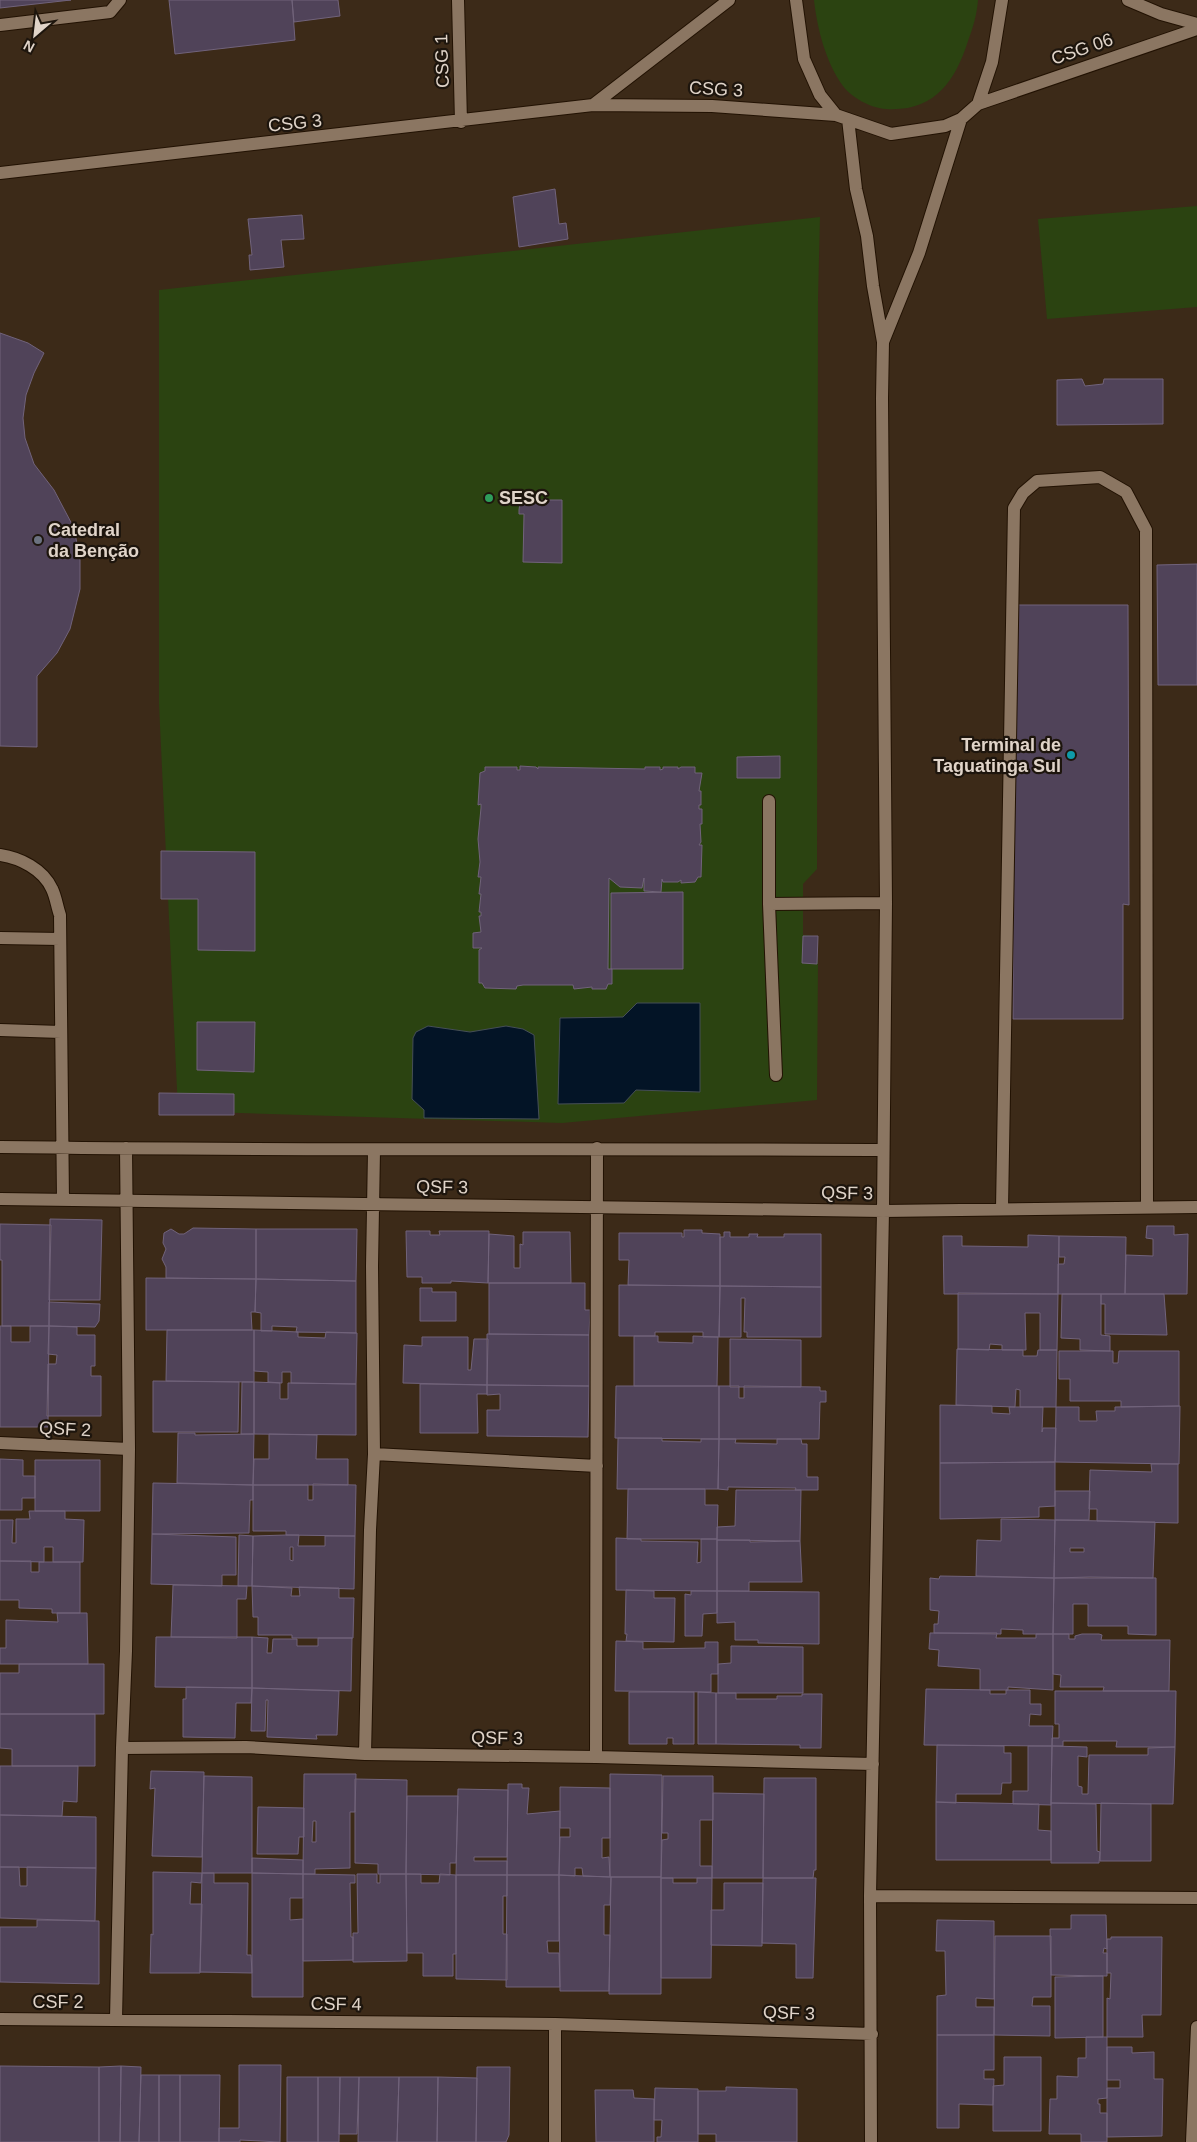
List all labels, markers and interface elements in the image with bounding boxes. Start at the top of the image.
north arrow [10,10,60,60]
street label: CSG 06 [1048,29,1116,69]
street label: CSG 1 [431,34,453,88]
text: N [21,37,37,56]
street label: CSG 3 [688,78,744,100]
street label: CSG 3 [267,110,323,136]
place label: SESC [499,488,548,508]
marker: SESC [483,492,495,504]
place label: Catedral da Benção [48,520,139,561]
marker: Catedral da Benção [32,534,44,546]
place label: Terminal de Taguatinga Sul [933,735,1061,776]
marker: Terminal de Taguatinga Sul [1065,749,1077,761]
street label: QSF 3 [416,1177,468,1197]
street label: QSF 3 [821,1183,873,1203]
street label: QSF 2 [39,1418,91,1440]
street label: QSF 3 [471,1728,523,1748]
street label: CSF 2 [32,1992,84,2012]
street label: CSF 4 [310,1994,362,2014]
street label: QSF 3 [763,2002,815,2024]

